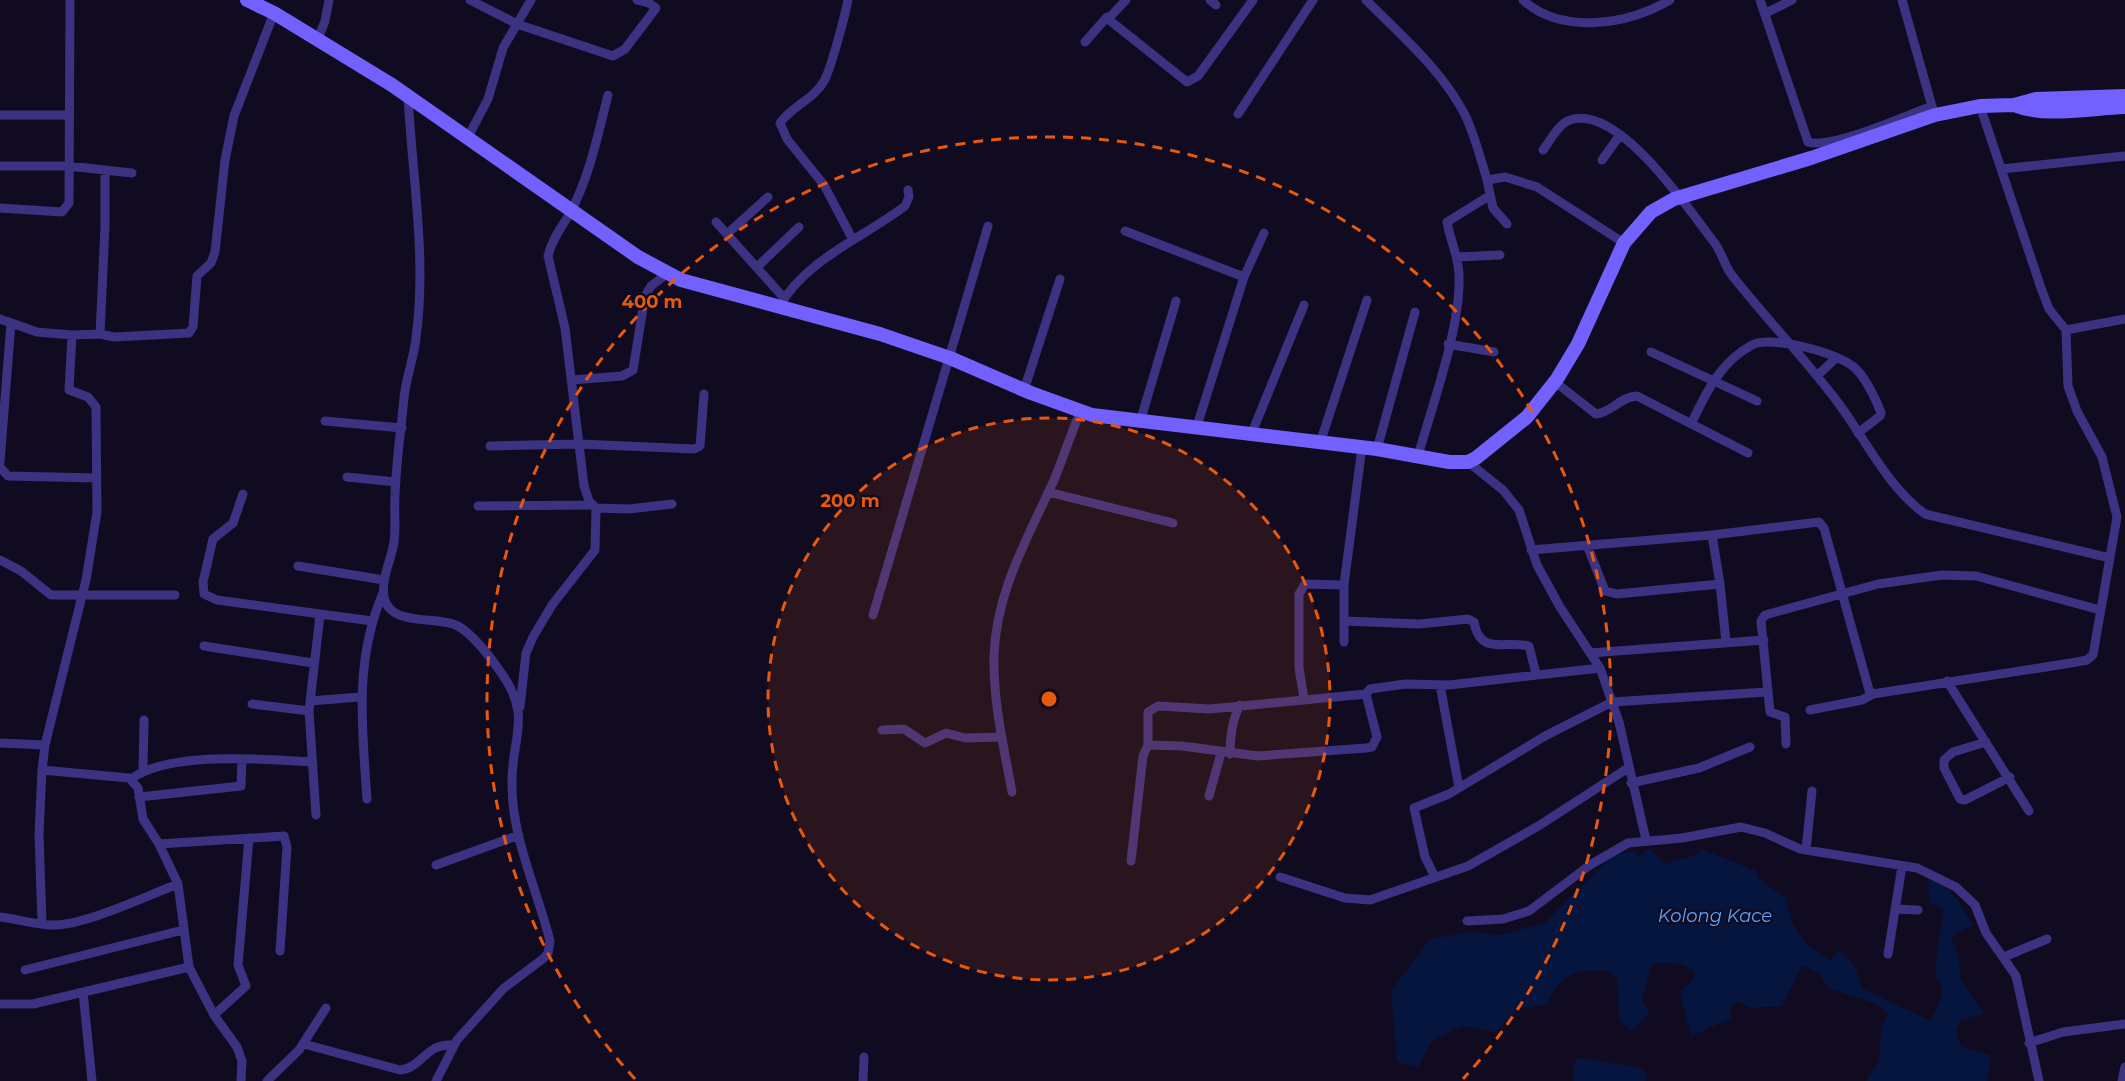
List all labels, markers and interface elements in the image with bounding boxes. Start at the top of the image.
text: 400 m [622,291,682,313]
text: 200 m [820,490,880,512]
centre of rings [1039,689,1059,709]
water label: Kolong Kace [1658,905,1772,927]

